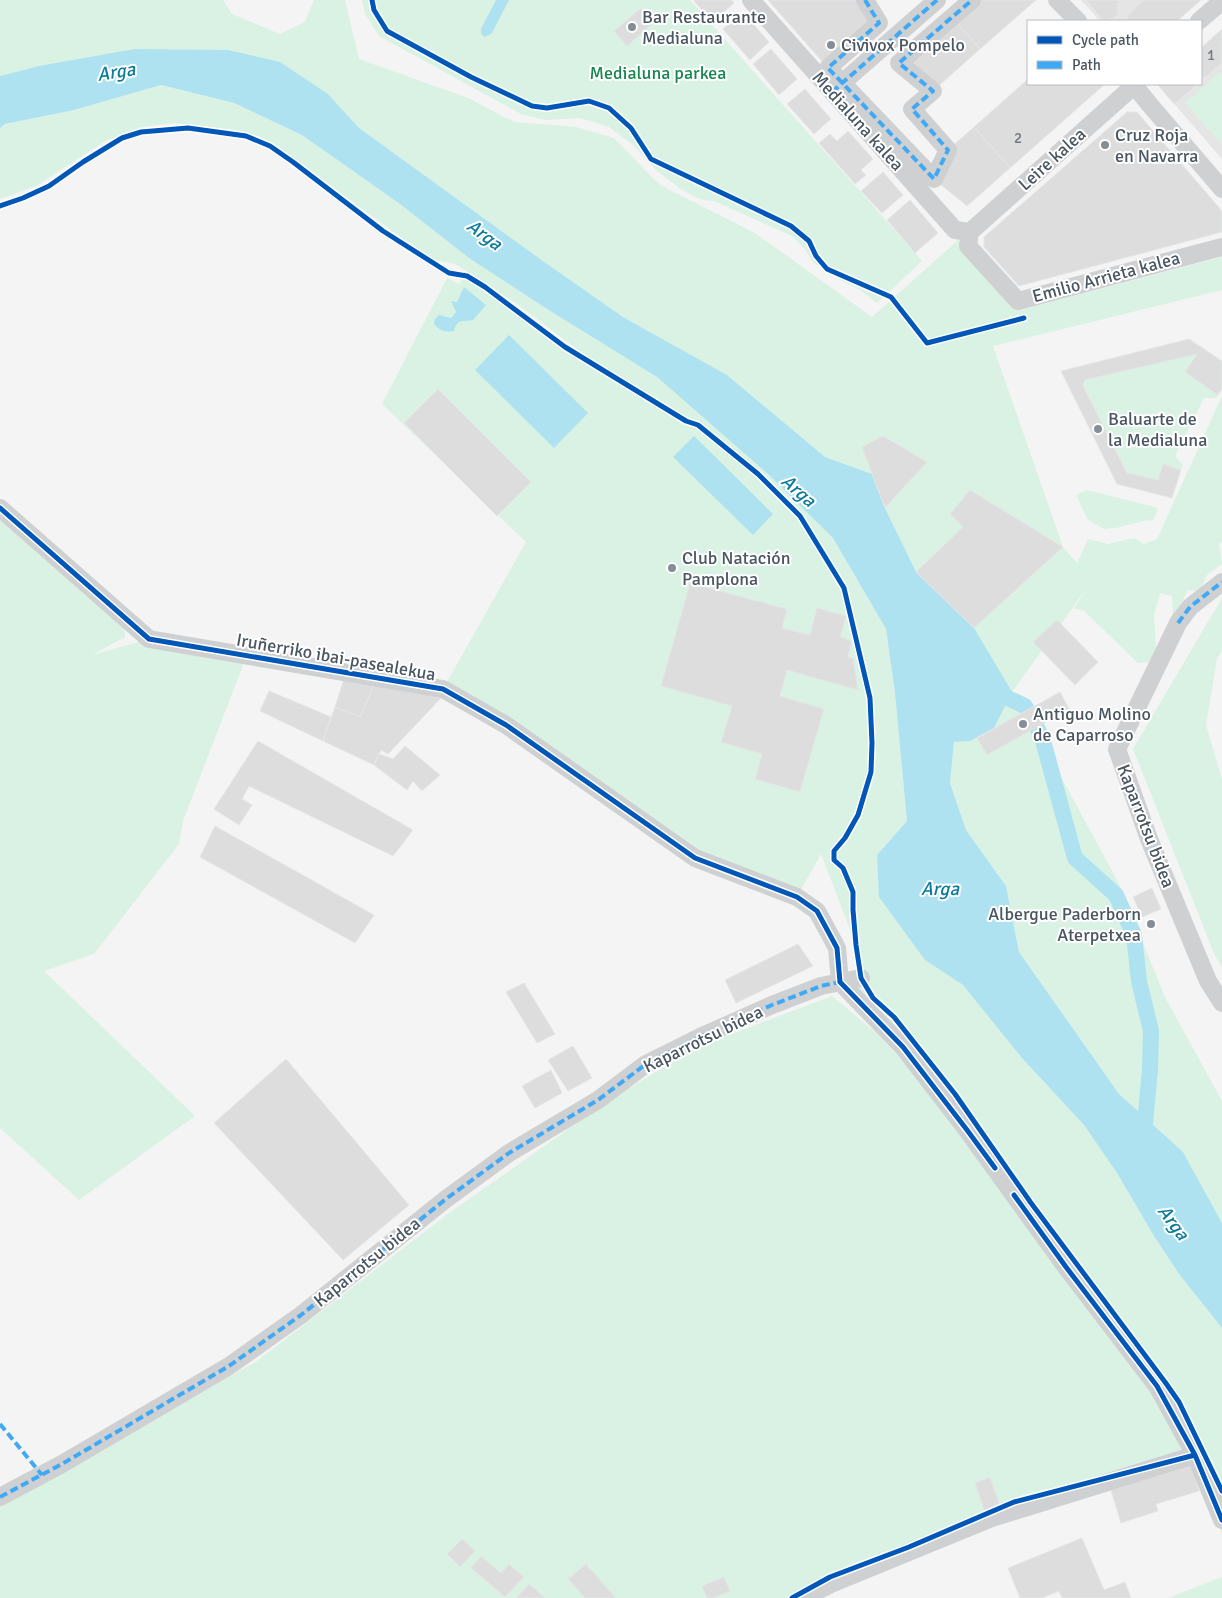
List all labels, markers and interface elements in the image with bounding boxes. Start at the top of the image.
place label: Bar Restaurante Medialuna [642,6,766,49]
legend [1027,20,1202,85]
marker: Bar Restaurante Medialuna [626,21,638,33]
text: Cycle path [1072,31,1139,49]
place label: Civivox Pompelo [841,34,965,56]
marker: Civivox Pompelo [825,39,837,51]
house number: 1 [1207,46,1215,64]
text: Path [1072,56,1101,74]
water label: Arga [95,57,138,87]
park label: Medialuna parkea [590,62,726,84]
street label: Medialuna kalea [808,67,908,175]
street label: Leire kalea [1014,123,1090,195]
place label: Cruz Roja en Navarra [1115,124,1198,167]
house number: 2 [1014,129,1022,147]
marker: Cruz Roja en Navarra [1099,139,1111,151]
water label: Arga [462,214,508,257]
street label: Emilio Arrieta kalea [1030,247,1182,307]
place label: Baluarte de la Medialuna [1108,408,1207,451]
marker: Baluarte de la Medialuna [1092,423,1104,435]
water label: Arga [776,469,822,513]
place label: Club Natación Pamplona [682,547,791,590]
marker: Club Natación Pamplona [666,562,678,574]
street label: Iruñerriko ibai-pasealekua [235,629,437,685]
place label: Antiguo Molino de Caparroso [1033,703,1151,746]
marker: Antiguo Molino de Caparroso [1017,718,1029,730]
street label: Kaparrotsu bidea [1112,761,1180,891]
water label: Arga [921,877,960,901]
place label: Albergue Paderborn Aterpetxea [988,903,1141,946]
marker: Albergue Paderborn Aterpetxea [1145,918,1157,930]
street label: Kaparrotsu bidea [639,1000,767,1078]
water label: Arga [1152,1200,1195,1246]
street label: Kaparrotsu bidea [309,1212,425,1312]

